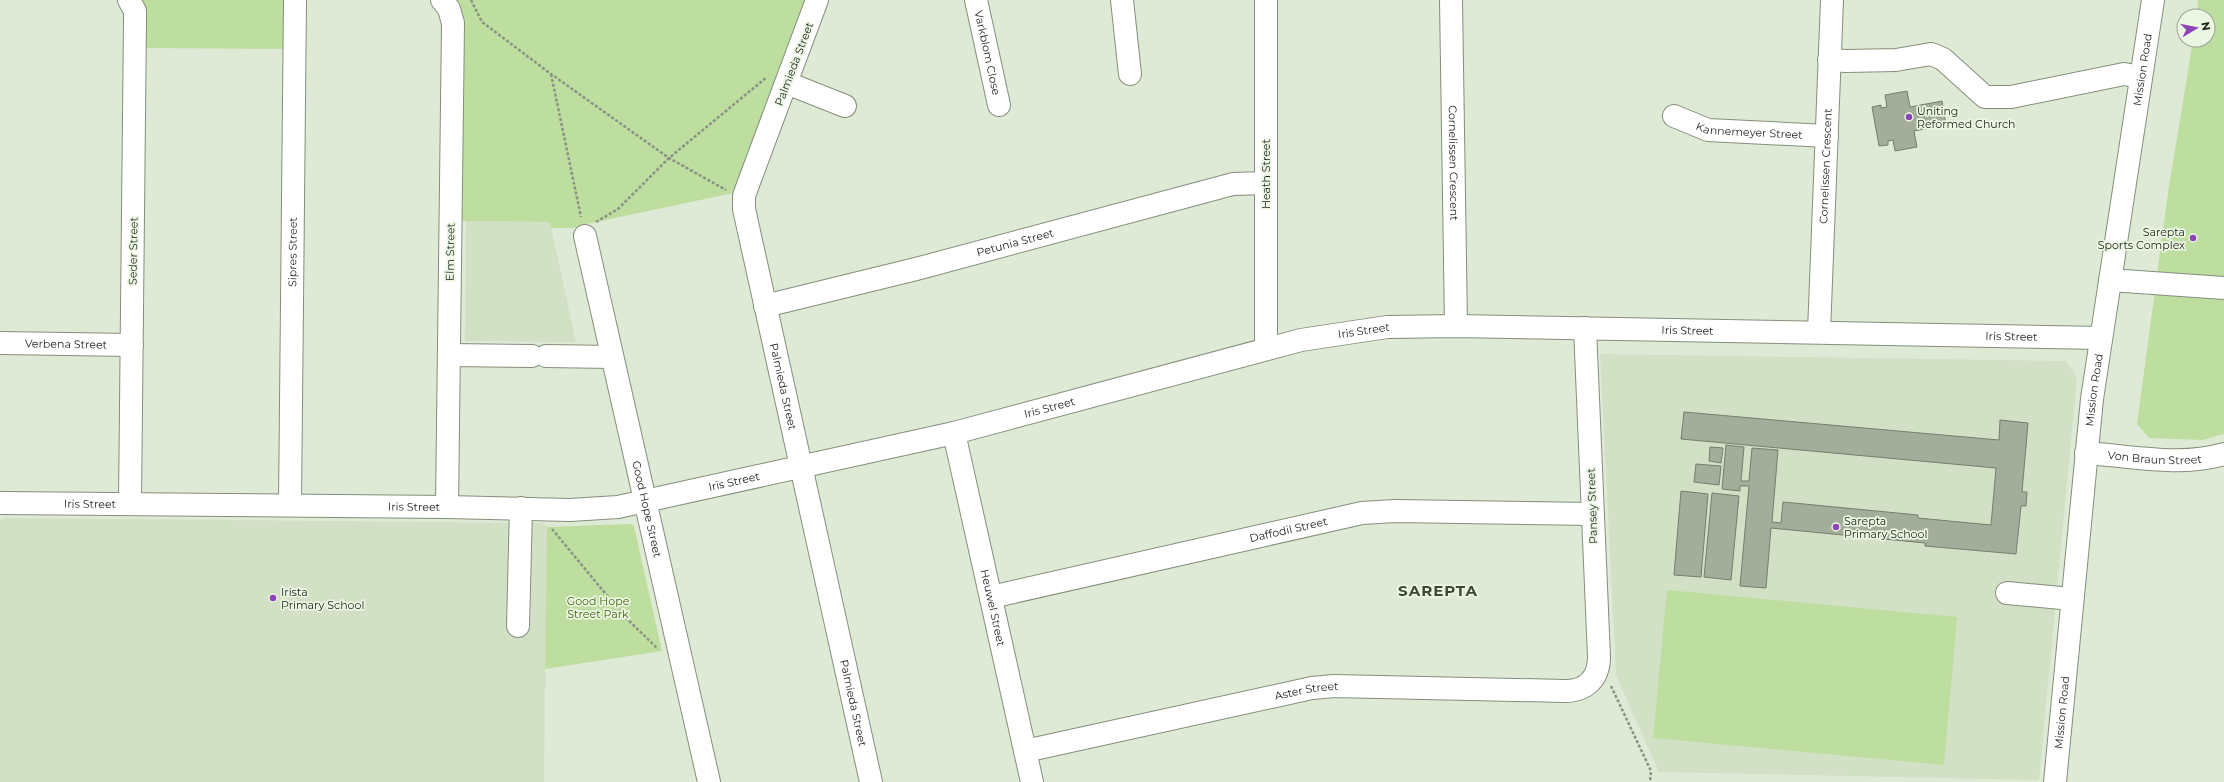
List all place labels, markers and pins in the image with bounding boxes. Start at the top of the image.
place label: Uniting Reformed Church [1917,104,2016,131]
marker: Uniting Reformed Church [1904,112,1914,122]
place label: Sarepta Sports Complex [2098,225,2185,252]
marker: Sarepta Sports Complex [2188,233,2198,243]
place label: Sarepta Primary School [1844,514,1927,541]
marker: Sarepta Primary School [1831,522,1841,532]
place label: Irista Primary School [281,585,364,612]
marker: Irista Primary School [268,593,278,603]

